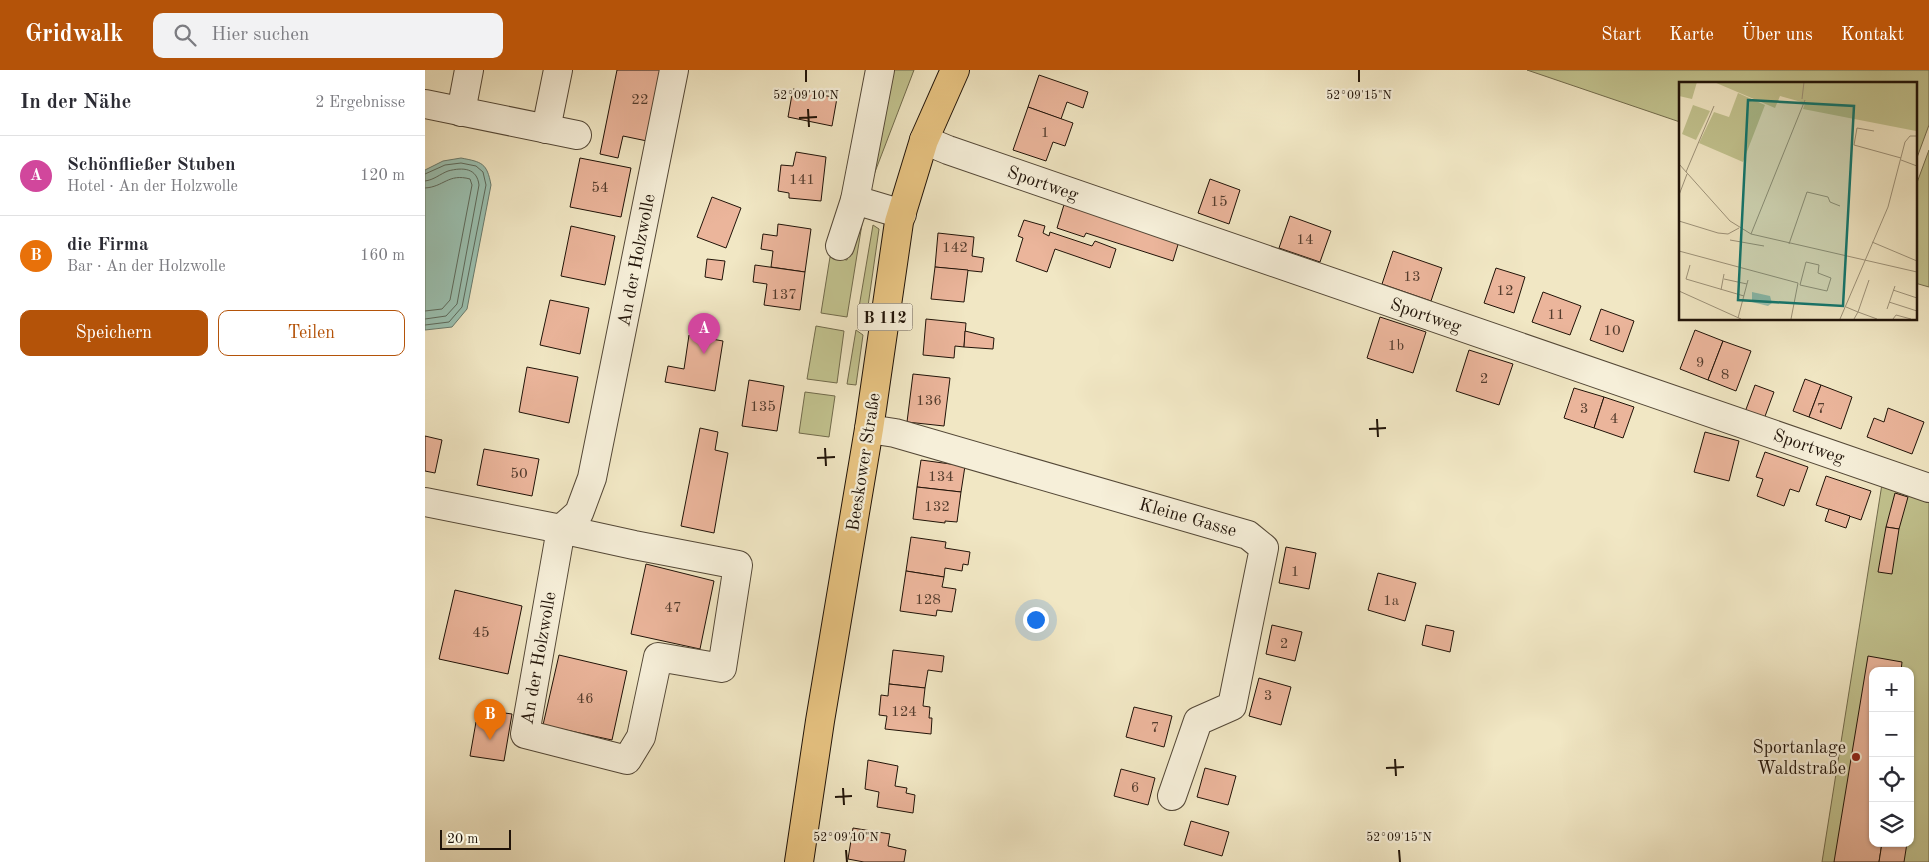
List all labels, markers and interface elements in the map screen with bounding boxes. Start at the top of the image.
search box [153,13,503,58]
icon: search [171,21,199,49]
text: Gridwalk [25,23,123,47]
text: Hier suchen [211,26,309,45]
text: Start [1601,26,1641,44]
text: Karte [1669,26,1714,44]
text: Über uns [1742,26,1813,44]
text: Kontakt [1841,26,1904,44]
inset map [1679,82,1917,320]
text: 52°09'10"N [773,89,839,102]
text: 52°09'15"N [1326,89,1392,102]
text: In der Nähe [20,92,131,113]
house number: 22 [631,93,649,108]
text: 2 Ergebnisse [315,95,405,111]
house number: 1 [1041,126,1049,141]
text: Schönfließer Stuben [67,156,236,175]
street label: Sportweg [1005,163,1081,205]
text: A [30,168,42,184]
text: 120 m [360,168,405,184]
house number: 141 [789,173,815,188]
text: Hotel · An der Holzwolle [67,179,238,195]
house number: 54 [591,181,609,196]
street label: An der Holzwolle [615,192,659,328]
house number: 15 [1210,195,1228,210]
house number: 14 [1296,233,1314,248]
text: die Firma [67,236,149,255]
house number: 142 [942,241,968,256]
text: B [30,248,42,264]
text: 160 m [360,248,405,264]
text: Bar · An der Holzwolle [67,259,226,275]
house number: 13 [1403,270,1421,285]
house number: 12 [1496,284,1514,299]
house number: 137 [771,288,797,303]
street label: Sportweg [1388,295,1464,337]
road number: B 112 [857,303,913,330]
house number: 11 [1547,308,1565,323]
button: Speichern [20,310,208,356]
button: Teilen [218,310,405,356]
pin: A [688,313,720,354]
house number: 10 [1603,324,1621,339]
house number: 1b [1388,339,1404,354]
house number: 9 [1696,356,1704,371]
house number: 8 [1721,368,1729,383]
house number: 2 [1480,372,1488,387]
street label: Beeskower Straße [844,392,884,533]
house number: 136 [916,394,942,409]
house number: 135 [750,400,776,415]
house number: 3 [1580,402,1588,417]
house number: 7 [1817,402,1825,417]
house number: 4 [1610,412,1618,427]
street label: Sportweg [1771,426,1847,468]
house number: 50 [510,467,528,482]
house number: 134 [928,470,954,485]
street label: Kleine Gasse [1137,495,1238,540]
house number: 132 [924,500,950,515]
house number: 1 [1291,565,1299,580]
street label: An der Holzwolle [518,590,560,726]
house number: 128 [915,593,941,608]
house number: 1a [1383,594,1400,609]
house number: 47 [664,601,682,616]
your location [1023,607,1049,633]
house number: 45 [472,626,490,641]
house number: 2 [1280,637,1288,652]
map controls [1869,667,1914,847]
button: + [1869,667,1914,712]
house number: 3 [1264,689,1272,704]
house number: 46 [576,692,594,707]
pin: B [474,699,506,740]
house number: 124 [891,705,917,720]
button: − [1869,712,1914,757]
house number: 7 [1151,721,1159,736]
place label: Sportanlage Waldstraße [1753,739,1846,778]
marker: Sportanlage Waldstraße [1850,751,1862,763]
button: locate [1869,757,1914,802]
house number: 6 [1131,781,1139,796]
button: layers [1869,802,1914,847]
scale bar [440,827,511,850]
text: 52°09'10"N [813,831,879,844]
text: 52°09'15"N [1366,831,1432,844]
text: 20 m [447,832,478,846]

